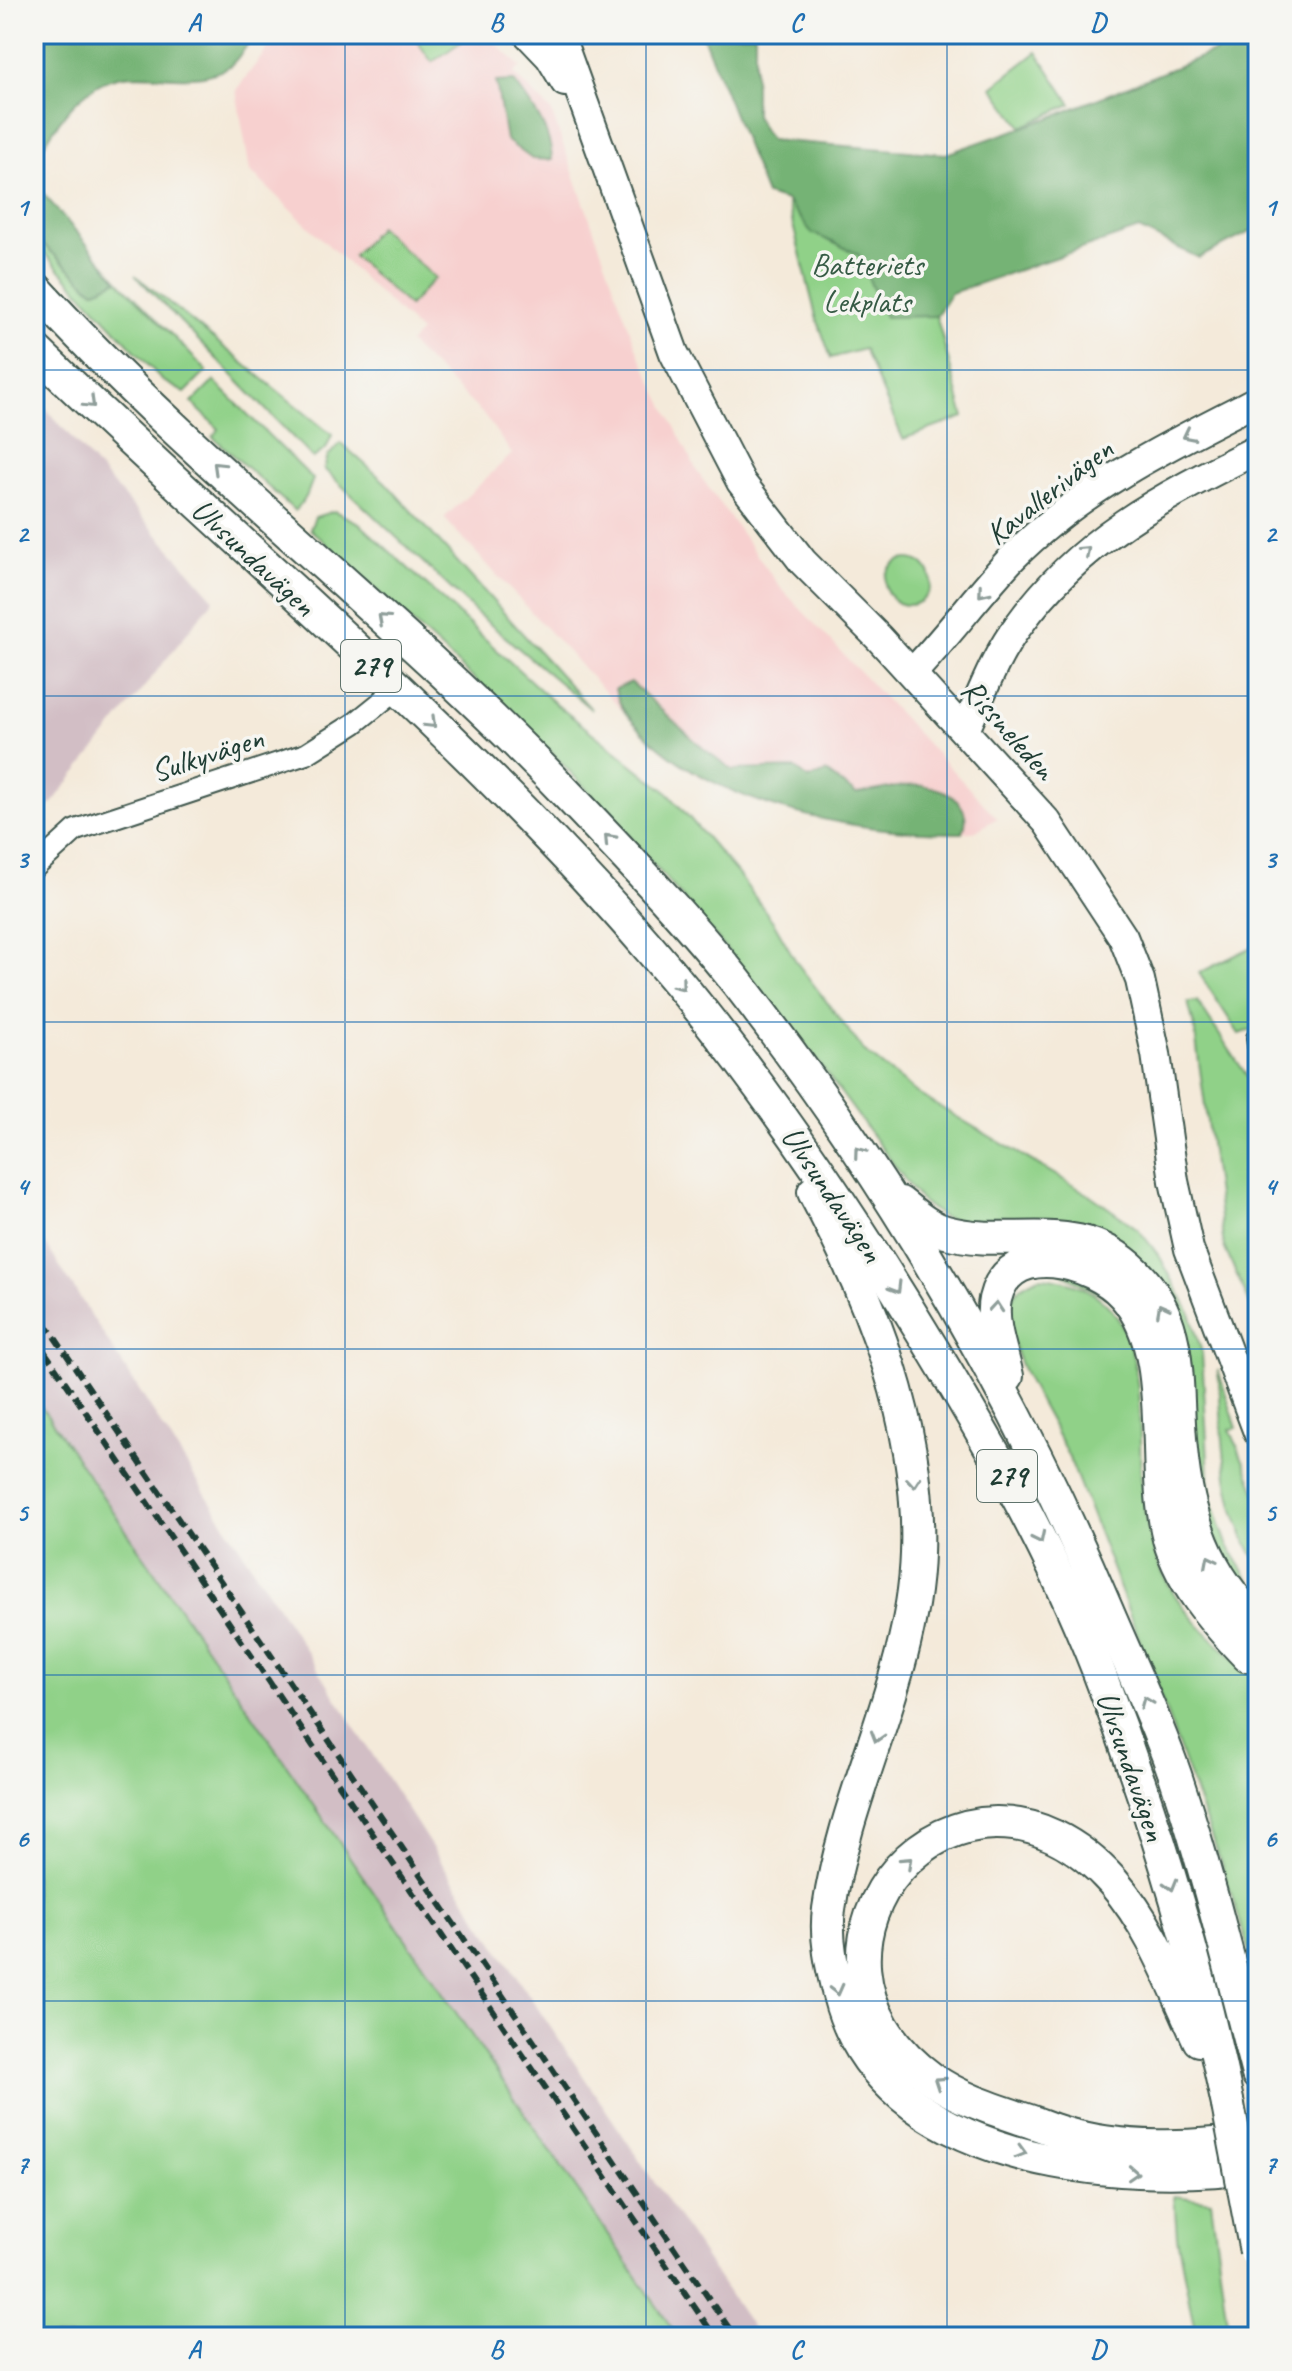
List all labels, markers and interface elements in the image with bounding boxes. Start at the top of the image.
text: A [187,6,202,39]
text: B [489,6,505,39]
text: C [790,6,806,39]
text: D [1090,6,1108,39]
text: 1 [16,191,31,224]
text: 1 [1264,191,1279,224]
park label: Batteriets Lekplats [811,244,925,322]
one-way arrow [81,394,95,408]
one-way arrow [1182,426,1197,441]
street label: Kavallerivägen [977,428,1122,554]
one-way arrow [212,462,227,476]
street label: Ulvsundavägen [183,489,325,626]
text: 2 [16,517,30,550]
text: 2 [1264,517,1278,550]
one-way arrow [1076,546,1091,561]
one-way arrow [978,582,993,597]
one-way arrow [378,614,393,628]
road number: 279 [341,640,401,692]
street label: Rissneleden [952,670,1066,790]
one-way arrow [422,713,436,728]
street label: Sulkyvägen [146,717,269,792]
one-way arrow [603,834,618,848]
text: 3 [16,843,30,876]
text: 3 [1264,843,1278,876]
one-way arrow [670,976,685,990]
street label: Ulvsundavägen [772,1118,893,1271]
one-way arrow [854,1147,869,1161]
text: 4 [16,1170,31,1203]
text: 4 [1264,1170,1279,1203]
one-way arrow [886,1279,901,1294]
one-way arrow [987,1300,1004,1313]
one-way arrow [1156,1302,1171,1317]
road number: 279 [977,1450,1037,1502]
one-way arrow [906,1476,923,1489]
text: 5 [16,1496,30,1529]
text: 5 [1264,1496,1278,1529]
one-way arrow [1029,1529,1045,1544]
one-way arrow [1204,1555,1220,1570]
street label: Ulvsundavägen [1087,1686,1176,1847]
one-way arrow [1139,1696,1155,1710]
one-way arrow [870,1730,886,1744]
text: 6 [16,1822,30,1855]
text: 6 [1264,1822,1278,1855]
one-way arrow [897,1858,912,1872]
one-way arrow [1162,1877,1179,1891]
one-way arrow [828,1982,845,1996]
one-way arrow [933,2077,947,2092]
one-way arrow [1014,2143,1028,2159]
text: 7 [16,2148,30,2181]
text: 7 [1264,2148,1278,2181]
one-way arrow [1127,2164,1140,2181]
text: A [187,2333,202,2366]
text: B [489,2333,505,2366]
text: C [790,2333,806,2366]
text: D [1090,2333,1108,2366]

